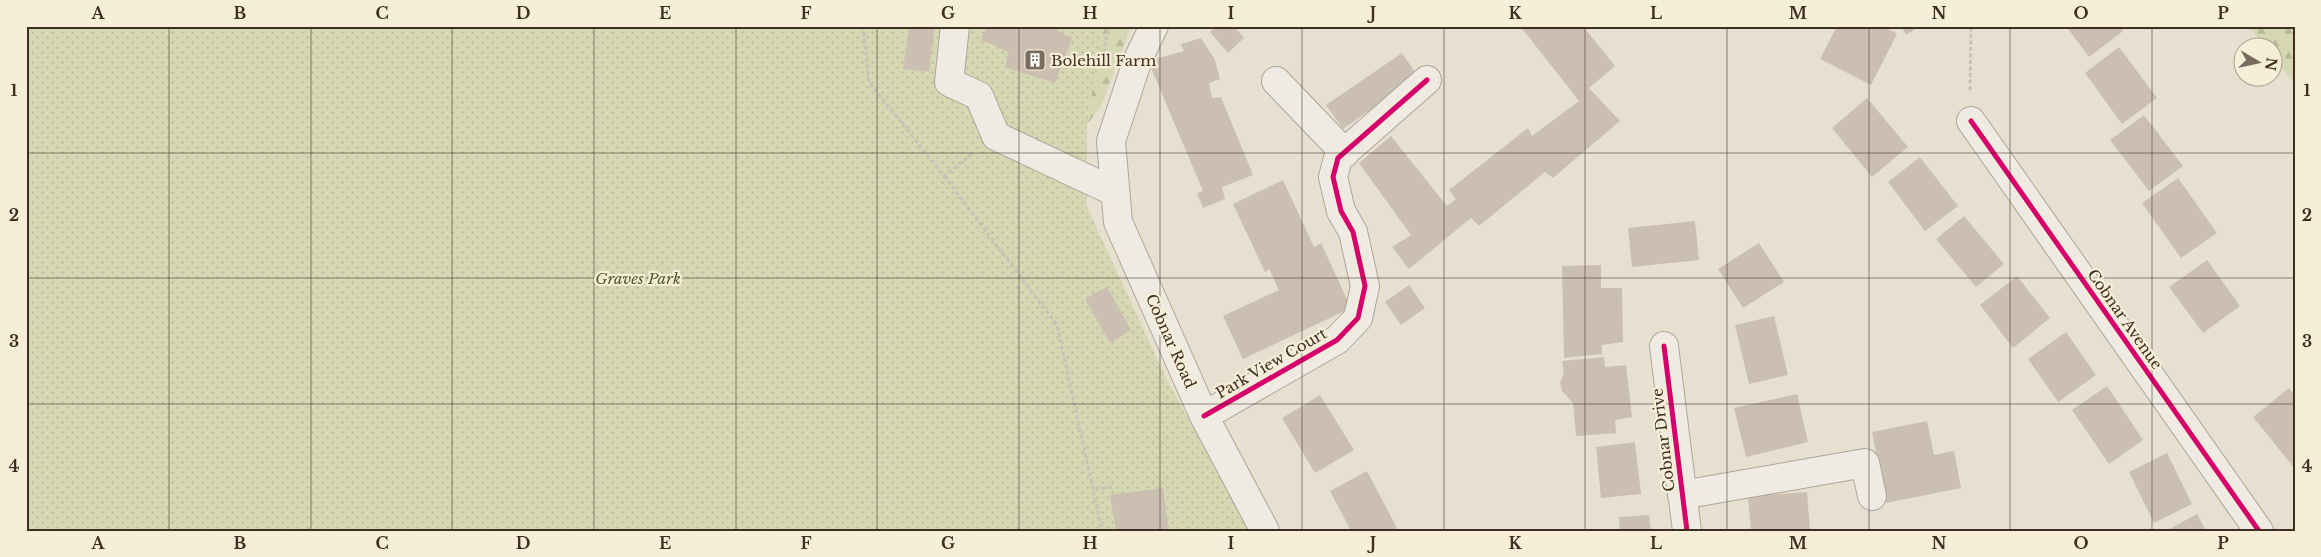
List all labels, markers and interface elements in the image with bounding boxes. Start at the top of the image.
text: A [91,3,106,23]
text: B [234,3,247,23]
text: C [375,3,389,23]
text: D [516,3,530,23]
text: E [659,3,671,23]
text: F [800,3,812,23]
text: G [941,3,955,23]
text: H [1082,3,1098,23]
text: I [1228,3,1235,23]
text: J [1367,3,1376,23]
text: K [1508,3,1522,23]
text: L [1650,3,1662,23]
text: M [1789,3,1807,23]
text: N [1931,3,1947,23]
text: O [2073,3,2089,23]
text: P [2217,3,2229,23]
north arrow [2234,38,2284,88]
building icon: Bolehill Farm [1023,48,1047,72]
place label: Bolehill Farm [1051,51,1156,70]
text: N [2261,56,2281,72]
text: 1 [11,80,18,100]
text: 1 [2304,80,2311,100]
text: 2 [9,205,19,225]
text: 2 [2302,205,2312,225]
street label: Cobnar Avenue [2083,265,2167,373]
park label: Graves Park [595,269,681,288]
street label: Cobnar Road [1142,291,1200,391]
street label: Park View Court [1212,323,1330,402]
text: 3 [9,331,19,351]
text: 3 [2302,331,2312,351]
street label: Cobnar Drive [1647,387,1679,493]
text: 4 [9,456,19,476]
text: 4 [2302,456,2312,476]
text: A [91,533,106,553]
text: B [234,533,247,553]
text: C [375,533,389,553]
text: D [516,533,530,553]
text: E [659,533,671,553]
text: F [800,533,812,553]
text: G [941,533,955,553]
text: H [1082,533,1098,553]
text: I [1228,533,1235,553]
text: J [1367,533,1376,553]
text: K [1508,533,1522,553]
text: L [1650,533,1662,553]
text: M [1789,533,1807,553]
text: N [1931,533,1947,553]
text: O [2073,533,2089,553]
text: P [2217,533,2229,553]

